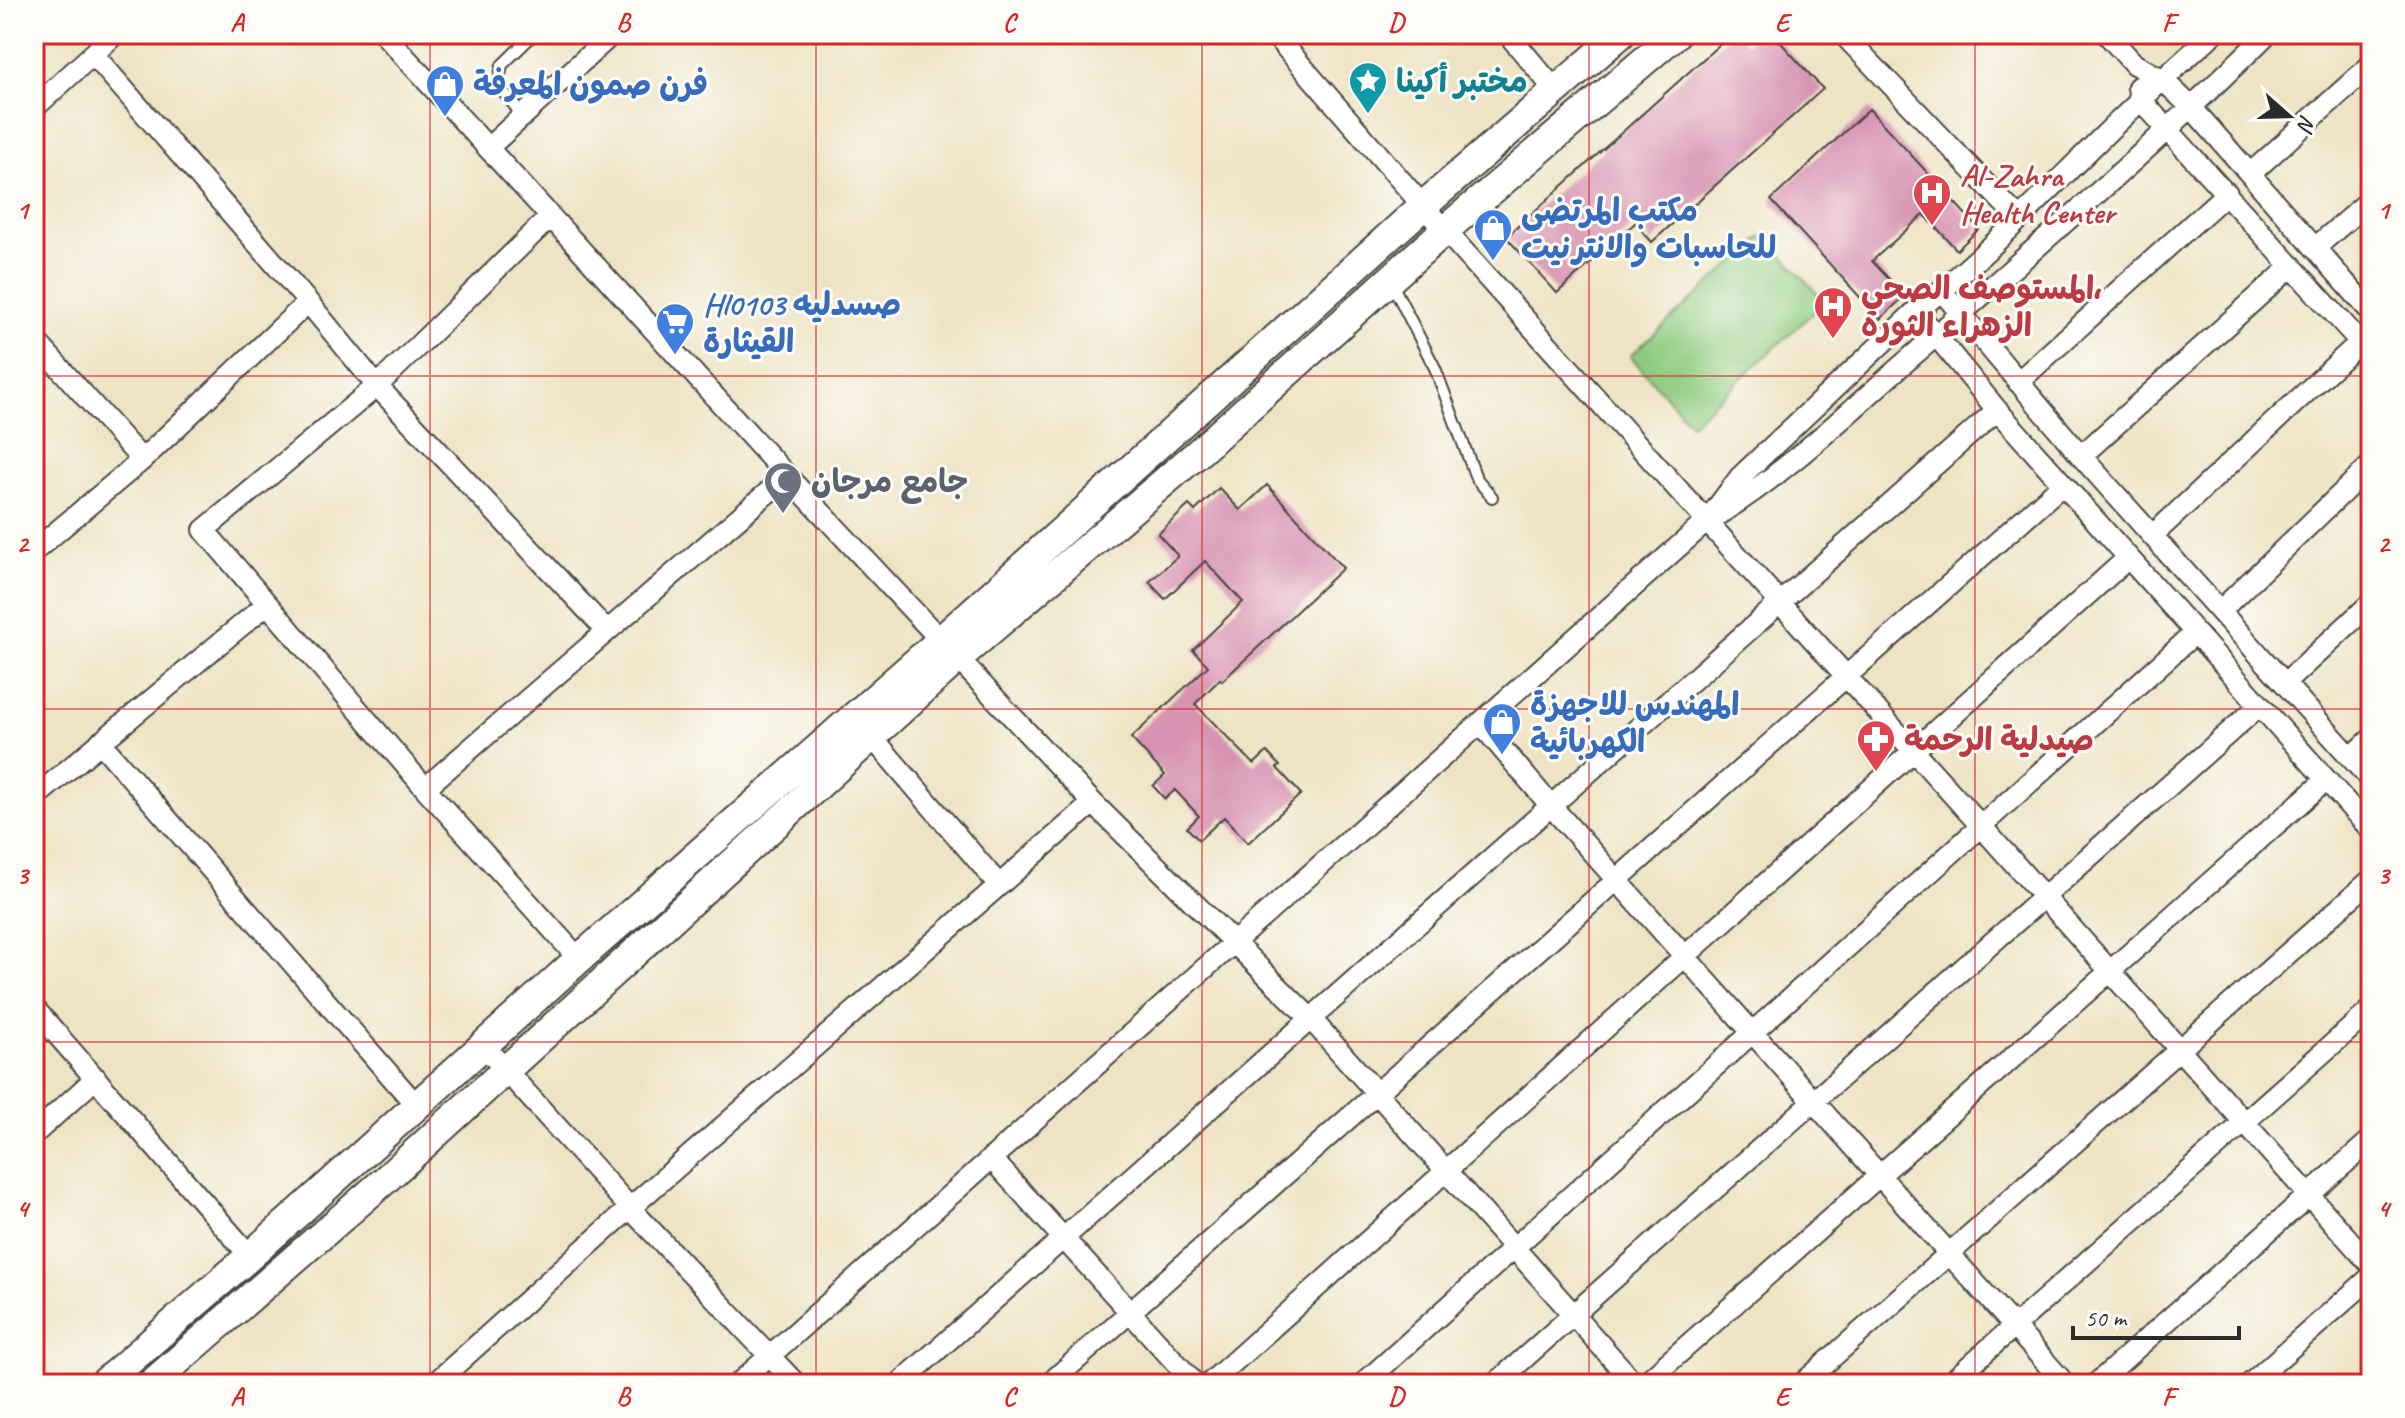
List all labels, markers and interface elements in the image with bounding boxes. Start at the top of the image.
text: A [230,6,245,39]
text: B [616,6,632,39]
text: C [1003,6,1019,39]
text: D [1388,6,1406,39]
text: E [1775,6,1793,39]
text: F [2162,6,2180,39]
place icon: مختبر أكينا [1347,60,1389,115]
place label: مختبر أكينا [1396,61,1528,102]
shop icon: فرن صمون المعرفة [424,63,466,118]
place label: فرن صمون المعرفة [473,64,708,105]
north arrow [2249,76,2329,156]
text: N [2290,111,2322,137]
place label: Al-Zahra Health Center [1960,155,2118,233]
hospital icon: Al-Zahra Health Center [1911,172,1953,227]
place label: مكتب المرتضى للحاسبات والانترنيت [1521,190,1776,268]
text: 1 [16,194,31,227]
text: 1 [2377,194,2392,227]
shop icon: مكتب المرتضى للحاسبات والانترنيت [1472,207,1514,262]
place label: المستوصف الصحي، الزهراء الثوره [1861,268,2102,346]
place label: Hl0103 صسدليه القيثارة [703,284,901,362]
hospital icon: المستوصف الصحي، الزهراء الثوره [1812,285,1854,340]
supermarket icon: Hl0103 صسدليه القيثارة [654,301,696,356]
mosque icon: جامع مرجان [762,460,804,515]
place label: جامع مرجان [811,461,968,504]
text: 2 [16,527,30,560]
text: 2 [2377,527,2391,560]
place label: المهندس للاجهزة الكهربائية [1530,684,1739,762]
shop icon: المهندس للاجهزة الكهربائية [1481,701,1523,756]
pharmacy icon: صيدلية الرحمة [1855,718,1897,773]
place label: صيدلية الرحمة [1904,719,2094,760]
text: 3 [16,859,30,892]
text: 3 [2377,859,2391,892]
text: 4 [16,1192,31,1225]
text: 4 [2377,1192,2392,1225]
scale bar [2073,1290,2239,1340]
text: 50 m [2085,1303,2128,1333]
text: A [230,1380,245,1413]
text: B [616,1380,632,1413]
text: C [1003,1380,1019,1413]
text: D [1388,1380,1406,1413]
text: E [1775,1380,1793,1413]
text: F [2162,1380,2180,1413]

